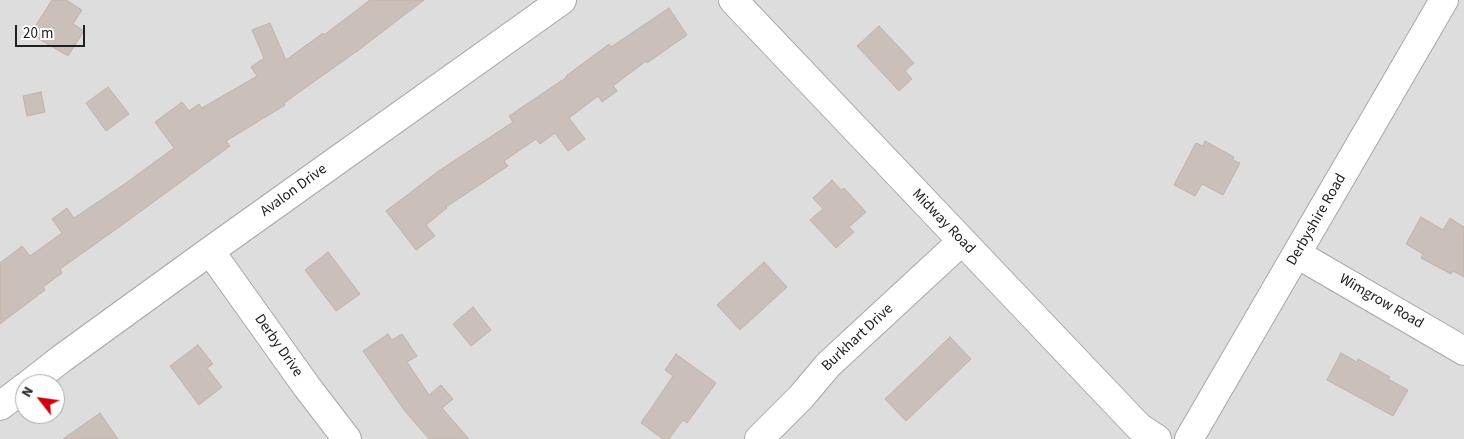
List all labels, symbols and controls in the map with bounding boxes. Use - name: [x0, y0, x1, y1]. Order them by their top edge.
- scale bar: [18, 15, 88, 47]
- text: 20 m: [23, 23, 53, 44]
- street label: Avalon Drive: [257, 161, 331, 221]
- street label: Derbyshire Road: [1283, 171, 1351, 269]
- street label: Midway Road: [908, 186, 978, 258]
- street label: Wimgrow Road: [1336, 271, 1426, 333]
- street label: Burkhart Drive: [819, 300, 897, 376]
- street label: Derby Drive: [250, 311, 306, 381]
- north arrow: [15, 374, 65, 424]
- text: N: [17, 383, 39, 401]

